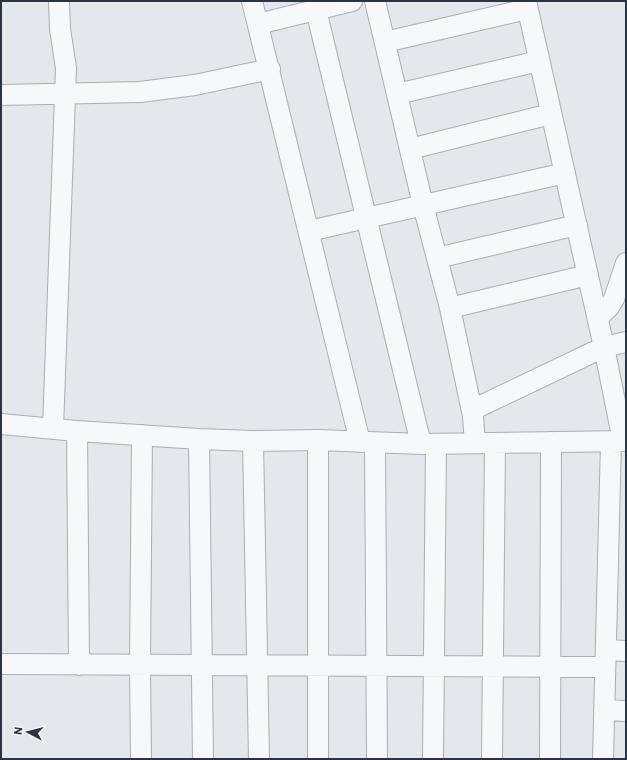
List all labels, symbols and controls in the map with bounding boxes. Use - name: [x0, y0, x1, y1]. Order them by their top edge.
- north arrow: [8, 712, 48, 752]
- text: N: [11, 726, 26, 736]

